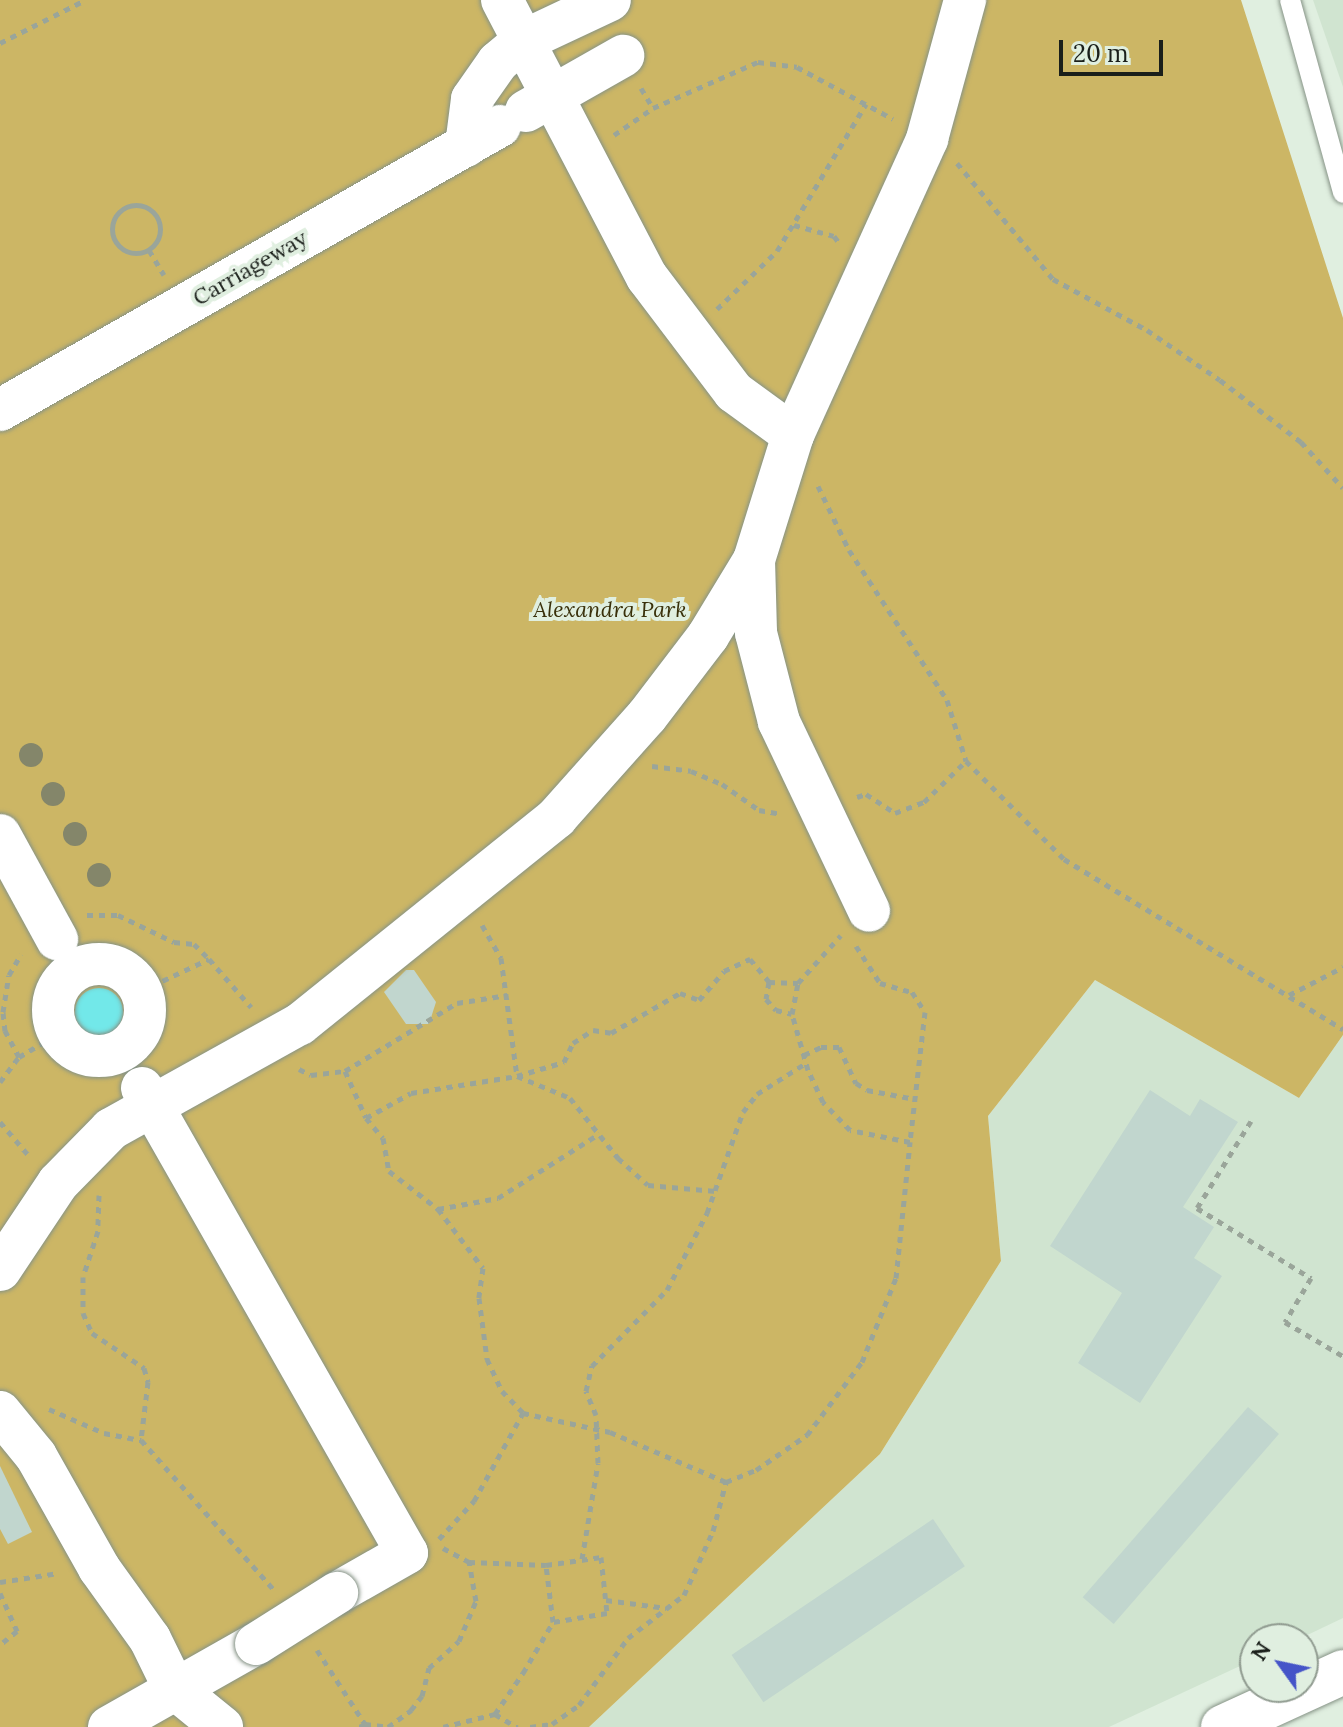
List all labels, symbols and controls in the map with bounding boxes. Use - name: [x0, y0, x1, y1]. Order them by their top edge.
- scale bar: [1063, 24, 1167, 74]
- text: 20 m: [1073, 38, 1129, 69]
- street label: Carriageway: [188, 225, 312, 311]
- park label: Alexandra Park: [533, 597, 687, 623]
- north arrow: [1239, 1623, 1319, 1703]
- text: N: [1244, 1636, 1277, 1666]

